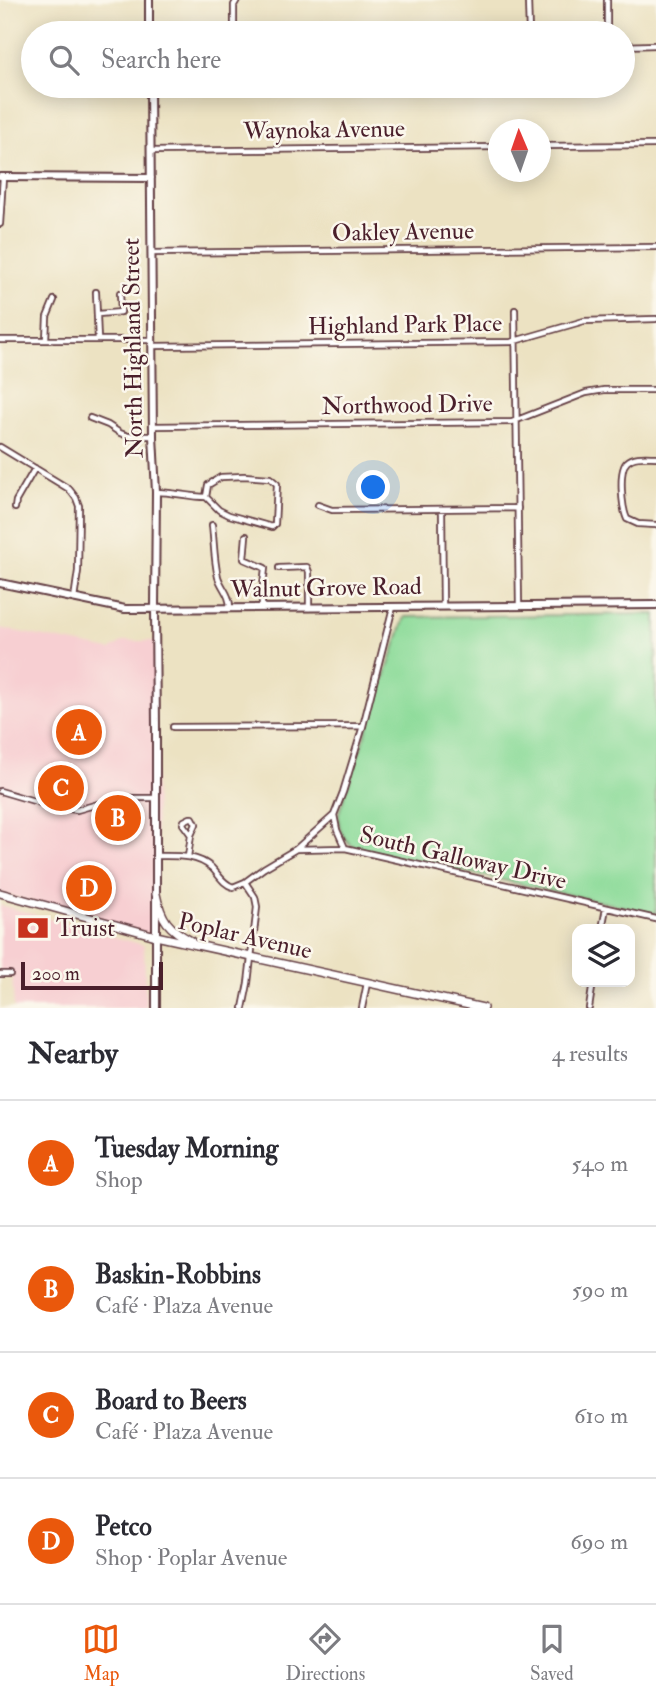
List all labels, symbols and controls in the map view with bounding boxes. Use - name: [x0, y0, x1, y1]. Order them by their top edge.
- search box: [21, 21, 635, 98]
- icon: search: [45, 41, 83, 79]
- text: Search here: [101, 44, 221, 76]
- street label: Waynoka Avenue: [242, 113, 405, 147]
- north arrow: [488, 119, 551, 182]
- street label: Oakley Avenue: [332, 215, 474, 249]
- street label: North Highland Street: [116, 237, 150, 458]
- street label: Highland Park Place: [308, 308, 502, 342]
- street label: Northwood Drive: [321, 388, 493, 422]
- your location: [356, 470, 390, 504]
- street label: Walnut Grove Road: [229, 571, 422, 605]
- pin: A: [56, 706, 102, 758]
- pin: C: [38, 762, 84, 814]
- pin: B: [95, 792, 141, 844]
- street label: South Galloway Drive: [357, 819, 569, 897]
- pin: D: [66, 862, 112, 914]
- street label: Poplar Avenue: [175, 906, 315, 966]
- bank icon: Truist: [16, 911, 50, 945]
- place label: Truist: [56, 913, 115, 944]
- map controls: [572, 924, 635, 987]
- button: layers: [572, 924, 635, 987]
- scale bar: [21, 959, 163, 991]
- text: 200 m: [32, 962, 80, 986]
- text: Nearby: [28, 1035, 118, 1072]
- text: 4 results: [552, 1039, 628, 1068]
- text: Tuesday Morning: [95, 1133, 278, 1165]
- text: A: [44, 1149, 58, 1178]
- text: 540 m: [572, 1149, 628, 1178]
- text: Shop: [95, 1165, 143, 1194]
- text: Baskin-Robbins: [95, 1259, 261, 1291]
- text: B: [43, 1275, 59, 1304]
- text: 590 m: [572, 1275, 628, 1304]
- text: Café · Plaza Avenue: [95, 1291, 273, 1320]
- text: Board to Beers: [95, 1385, 247, 1417]
- text: C: [43, 1401, 59, 1430]
- text: 610 m: [574, 1401, 628, 1430]
- text: Café · Plaza Avenue: [95, 1417, 273, 1446]
- text: Petco: [95, 1511, 152, 1543]
- text: D: [42, 1527, 60, 1556]
- text: 690 m: [570, 1527, 628, 1556]
- text: Shop · Poplar Avenue: [95, 1543, 287, 1572]
- tab: Map: [82, 1620, 120, 1686]
- tab: Directions: [285, 1620, 365, 1686]
- tab: Saved: [530, 1620, 574, 1686]

